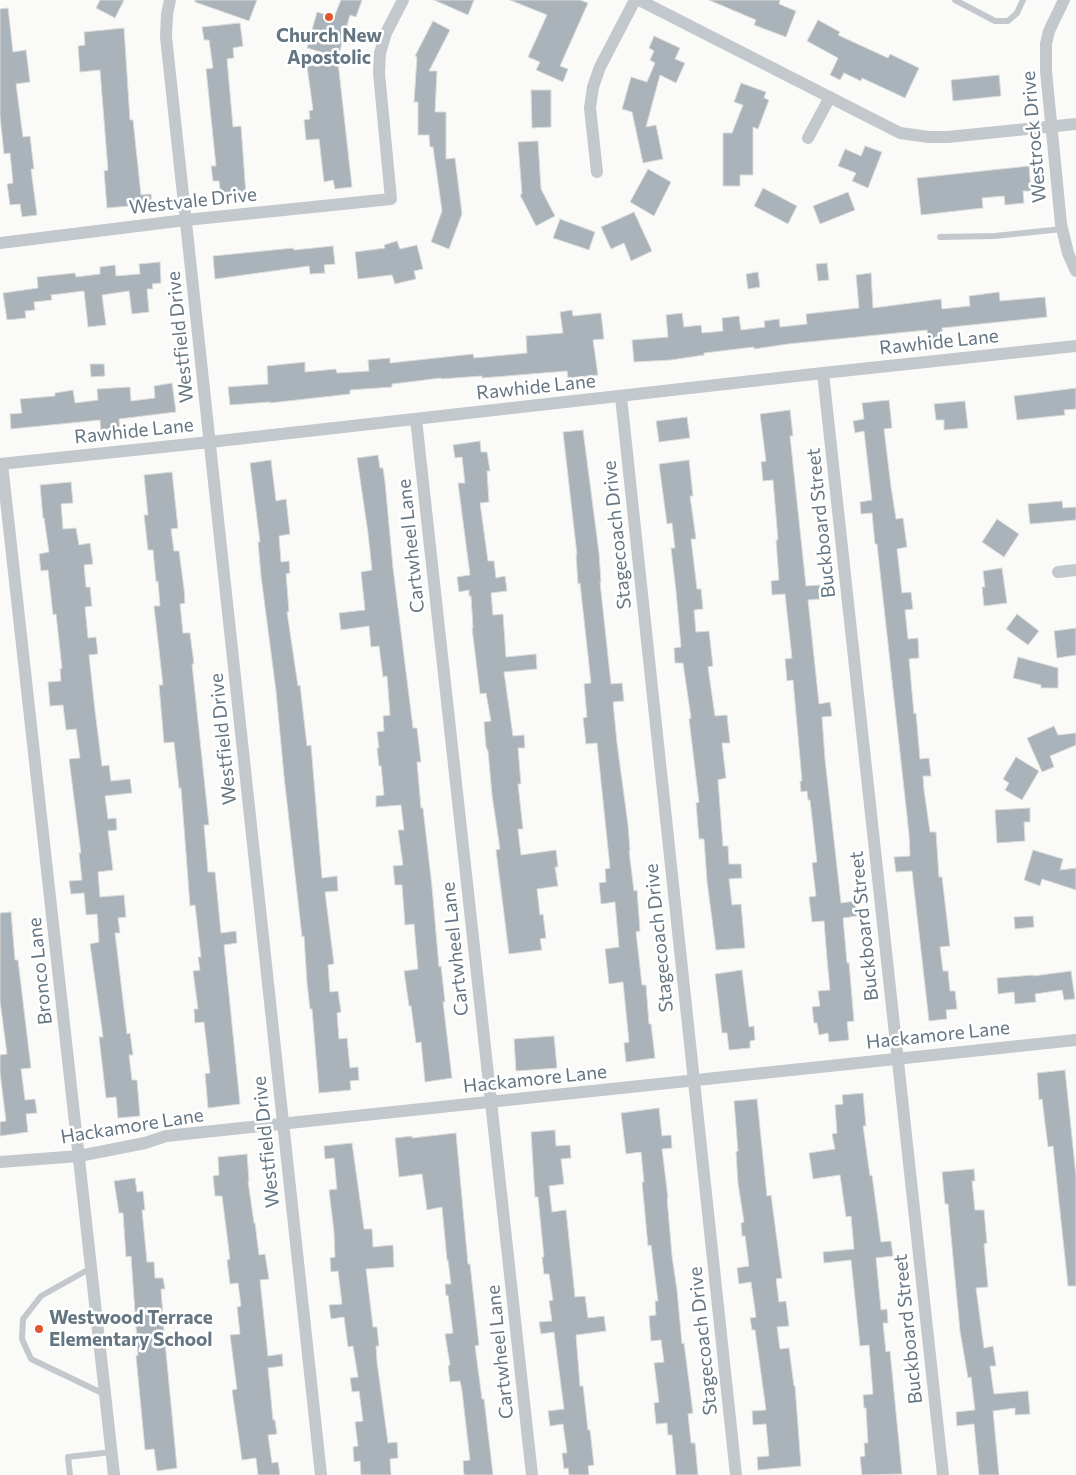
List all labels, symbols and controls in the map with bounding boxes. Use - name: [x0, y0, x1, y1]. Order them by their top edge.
- marker: Church New Apostolic: [323, 11, 335, 23]
- place label: Church New Apostolic: [276, 25, 382, 69]
- street label: Westrock Drive: [1017, 70, 1051, 204]
- street label: Westvale Drive: [128, 183, 258, 219]
- street label: Westfield Drive: [162, 270, 198, 404]
- street label: Rawhide Lane: [878, 324, 1000, 360]
- street label: Rawhide Lane: [475, 369, 597, 405]
- street label: Rawhide Lane: [73, 413, 195, 449]
- street label: Buckboard Street: [802, 447, 840, 599]
- street label: Stagecoach Drive: [598, 460, 636, 610]
- street label: Cartwheel Lane: [393, 478, 429, 614]
- street label: Westfield Drive: [205, 672, 241, 806]
- street label: Buckboard Street: [845, 850, 883, 1002]
- street label: Stagecoach Drive: [640, 863, 678, 1013]
- street label: Cartwheel Lane: [437, 881, 473, 1017]
- street label: Bronco Lane: [23, 916, 57, 1026]
- street label: Hackamore Lane: [865, 1016, 1011, 1054]
- street label: Hackamore Lane: [462, 1060, 608, 1098]
- street label: Westfield Drive: [248, 1075, 284, 1209]
- street label: Hackamore Lane: [59, 1103, 205, 1149]
- street label: Buckboard Street: [889, 1253, 927, 1405]
- street label: Stagecoach Drive: [684, 1266, 722, 1416]
- street label: Cartwheel Lane: [482, 1284, 518, 1420]
- place label: Westwood Terrace Elementary School: [49, 1307, 213, 1351]
- marker: Westwood Terrace Elementary School: [33, 1323, 45, 1335]

